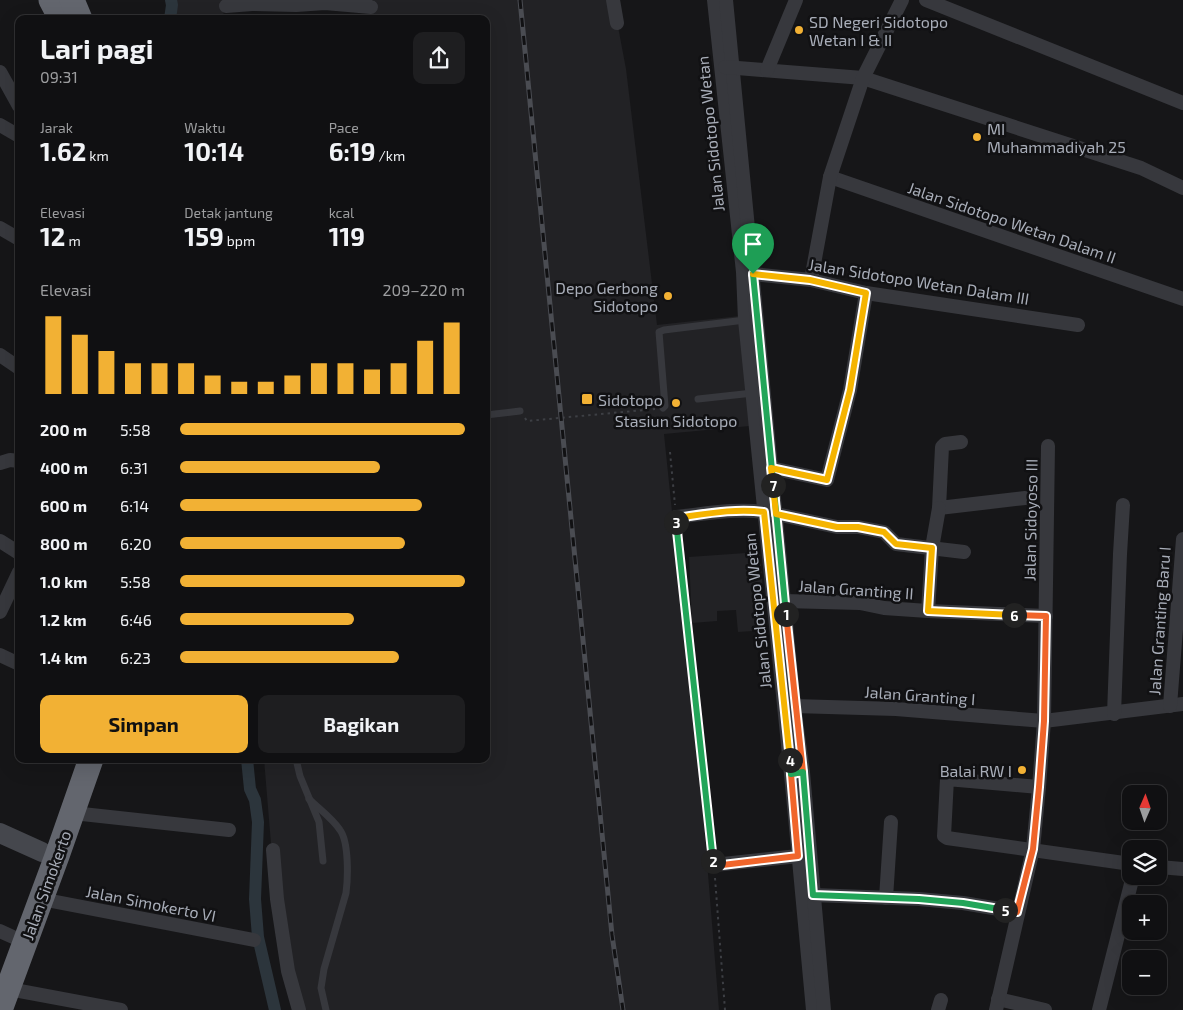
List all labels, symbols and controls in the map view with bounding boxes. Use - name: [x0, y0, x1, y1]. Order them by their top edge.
- place label: SD Negeri Sidotopo Wetan I & II: [809, 12, 948, 49]
- marker: SD Negeri Sidotopo Wetan I & II: [793, 24, 805, 36]
- text: Lari pagi: [40, 31, 153, 65]
- button: share: [413, 32, 465, 84]
- street label: Jalan Sidotopo Wetan: [692, 55, 728, 213]
- text: 09:31: [40, 67, 78, 86]
- text: Jarak: [40, 119, 73, 136]
- text: Waktu: [184, 119, 226, 136]
- text: Pace: [329, 119, 359, 136]
- place label: MI Muhammadiyah 25: [987, 119, 1126, 156]
- marker: MI Muhammadiyah 25: [971, 131, 983, 143]
- text: 1.62: [40, 136, 86, 166]
- text: 10:14: [184, 136, 244, 166]
- text: 6:19: [329, 136, 375, 166]
- text: km: [86, 147, 109, 164]
- text: /km: [375, 147, 405, 164]
- street label: Jalan Sidotopo Wetan Dalam II: [905, 177, 1119, 267]
- text: Elevasi: [40, 204, 85, 221]
- text: Detak jantung: [184, 204, 273, 221]
- text: kcal: [329, 204, 354, 221]
- text: 12: [40, 221, 65, 251]
- text: 159: [184, 221, 224, 251]
- text: 119: [329, 221, 365, 251]
- pin: [732, 223, 774, 274]
- icon: arrive: [739, 230, 767, 258]
- text: m: [65, 232, 81, 249]
- text: bpm: [224, 232, 255, 249]
- street label: Jalan Sidotopo Wetan Dalam III: [807, 254, 1031, 308]
- place label: Depo Gerbong Sidotopo: [555, 278, 658, 315]
- text: Elevasi: [40, 280, 92, 299]
- text: 209–220 m: [383, 280, 465, 299]
- marker: Depo Gerbong Sidotopo: [662, 290, 674, 302]
- place label: Sidotopo: [598, 390, 663, 409]
- marker: Sidotopo: [580, 392, 594, 406]
- marker: Stasiun Sidotopo: [670, 397, 682, 409]
- place label: Stasiun Sidotopo: [615, 411, 737, 430]
- text: 200 m: [40, 420, 87, 439]
- text: 5:58: [120, 420, 151, 439]
- text: 400 m: [40, 458, 88, 477]
- text: 6:31: [120, 458, 148, 477]
- street label: Jalan Sidoyoso III: [1019, 459, 1041, 581]
- pin: 7: [760, 472, 786, 498]
- text: 7: [770, 477, 777, 494]
- text: 600 m: [40, 496, 87, 515]
- text: 6:14: [120, 496, 149, 515]
- pin: 3: [664, 510, 688, 534]
- text: 3: [673, 514, 680, 531]
- street label: Jalan Sidotopo Wetan: [739, 532, 775, 690]
- text: 800 m: [40, 534, 88, 553]
- text: 6:20: [120, 534, 152, 553]
- street label: Jalan Granting Baru I: [1144, 546, 1174, 696]
- text: 1.0 km: [40, 572, 87, 591]
- text: 5:58: [120, 572, 151, 591]
- street label: Jalan Granting II: [798, 575, 914, 603]
- pin: 1: [774, 602, 798, 626]
- pin: 6: [1002, 602, 1026, 628]
- text: 1: [783, 606, 790, 623]
- text: 6: [1010, 607, 1019, 624]
- text: 1.2 km: [40, 610, 87, 629]
- text: 6:46: [120, 610, 152, 629]
- text: 1.4 km: [40, 648, 87, 667]
- text: 6:23: [120, 648, 151, 667]
- street label: Jalan Granting I: [864, 682, 976, 708]
- button: Simpan: [40, 695, 248, 753]
- button: Bagikan: [258, 695, 465, 753]
- pin: 4: [778, 748, 802, 772]
- text: 4: [786, 752, 795, 769]
- place label: Balai RW I: [940, 761, 1012, 780]
- marker: Balai RW I: [1016, 764, 1028, 776]
- north arrow: [1122, 785, 1168, 830]
- map controls: [1122, 785, 1167, 995]
- street label: Jalan Simokerto: [17, 828, 75, 942]
- button: layers: [1122, 840, 1167, 885]
- pin: 2: [700, 848, 726, 874]
- text: 2: [709, 853, 718, 870]
- street label: Jalan Simokerto VI: [84, 881, 218, 925]
- button: +: [1122, 895, 1167, 940]
- pin: 5: [992, 898, 1018, 922]
- text: 5: [1002, 902, 1009, 919]
- button: −: [1122, 950, 1167, 995]

